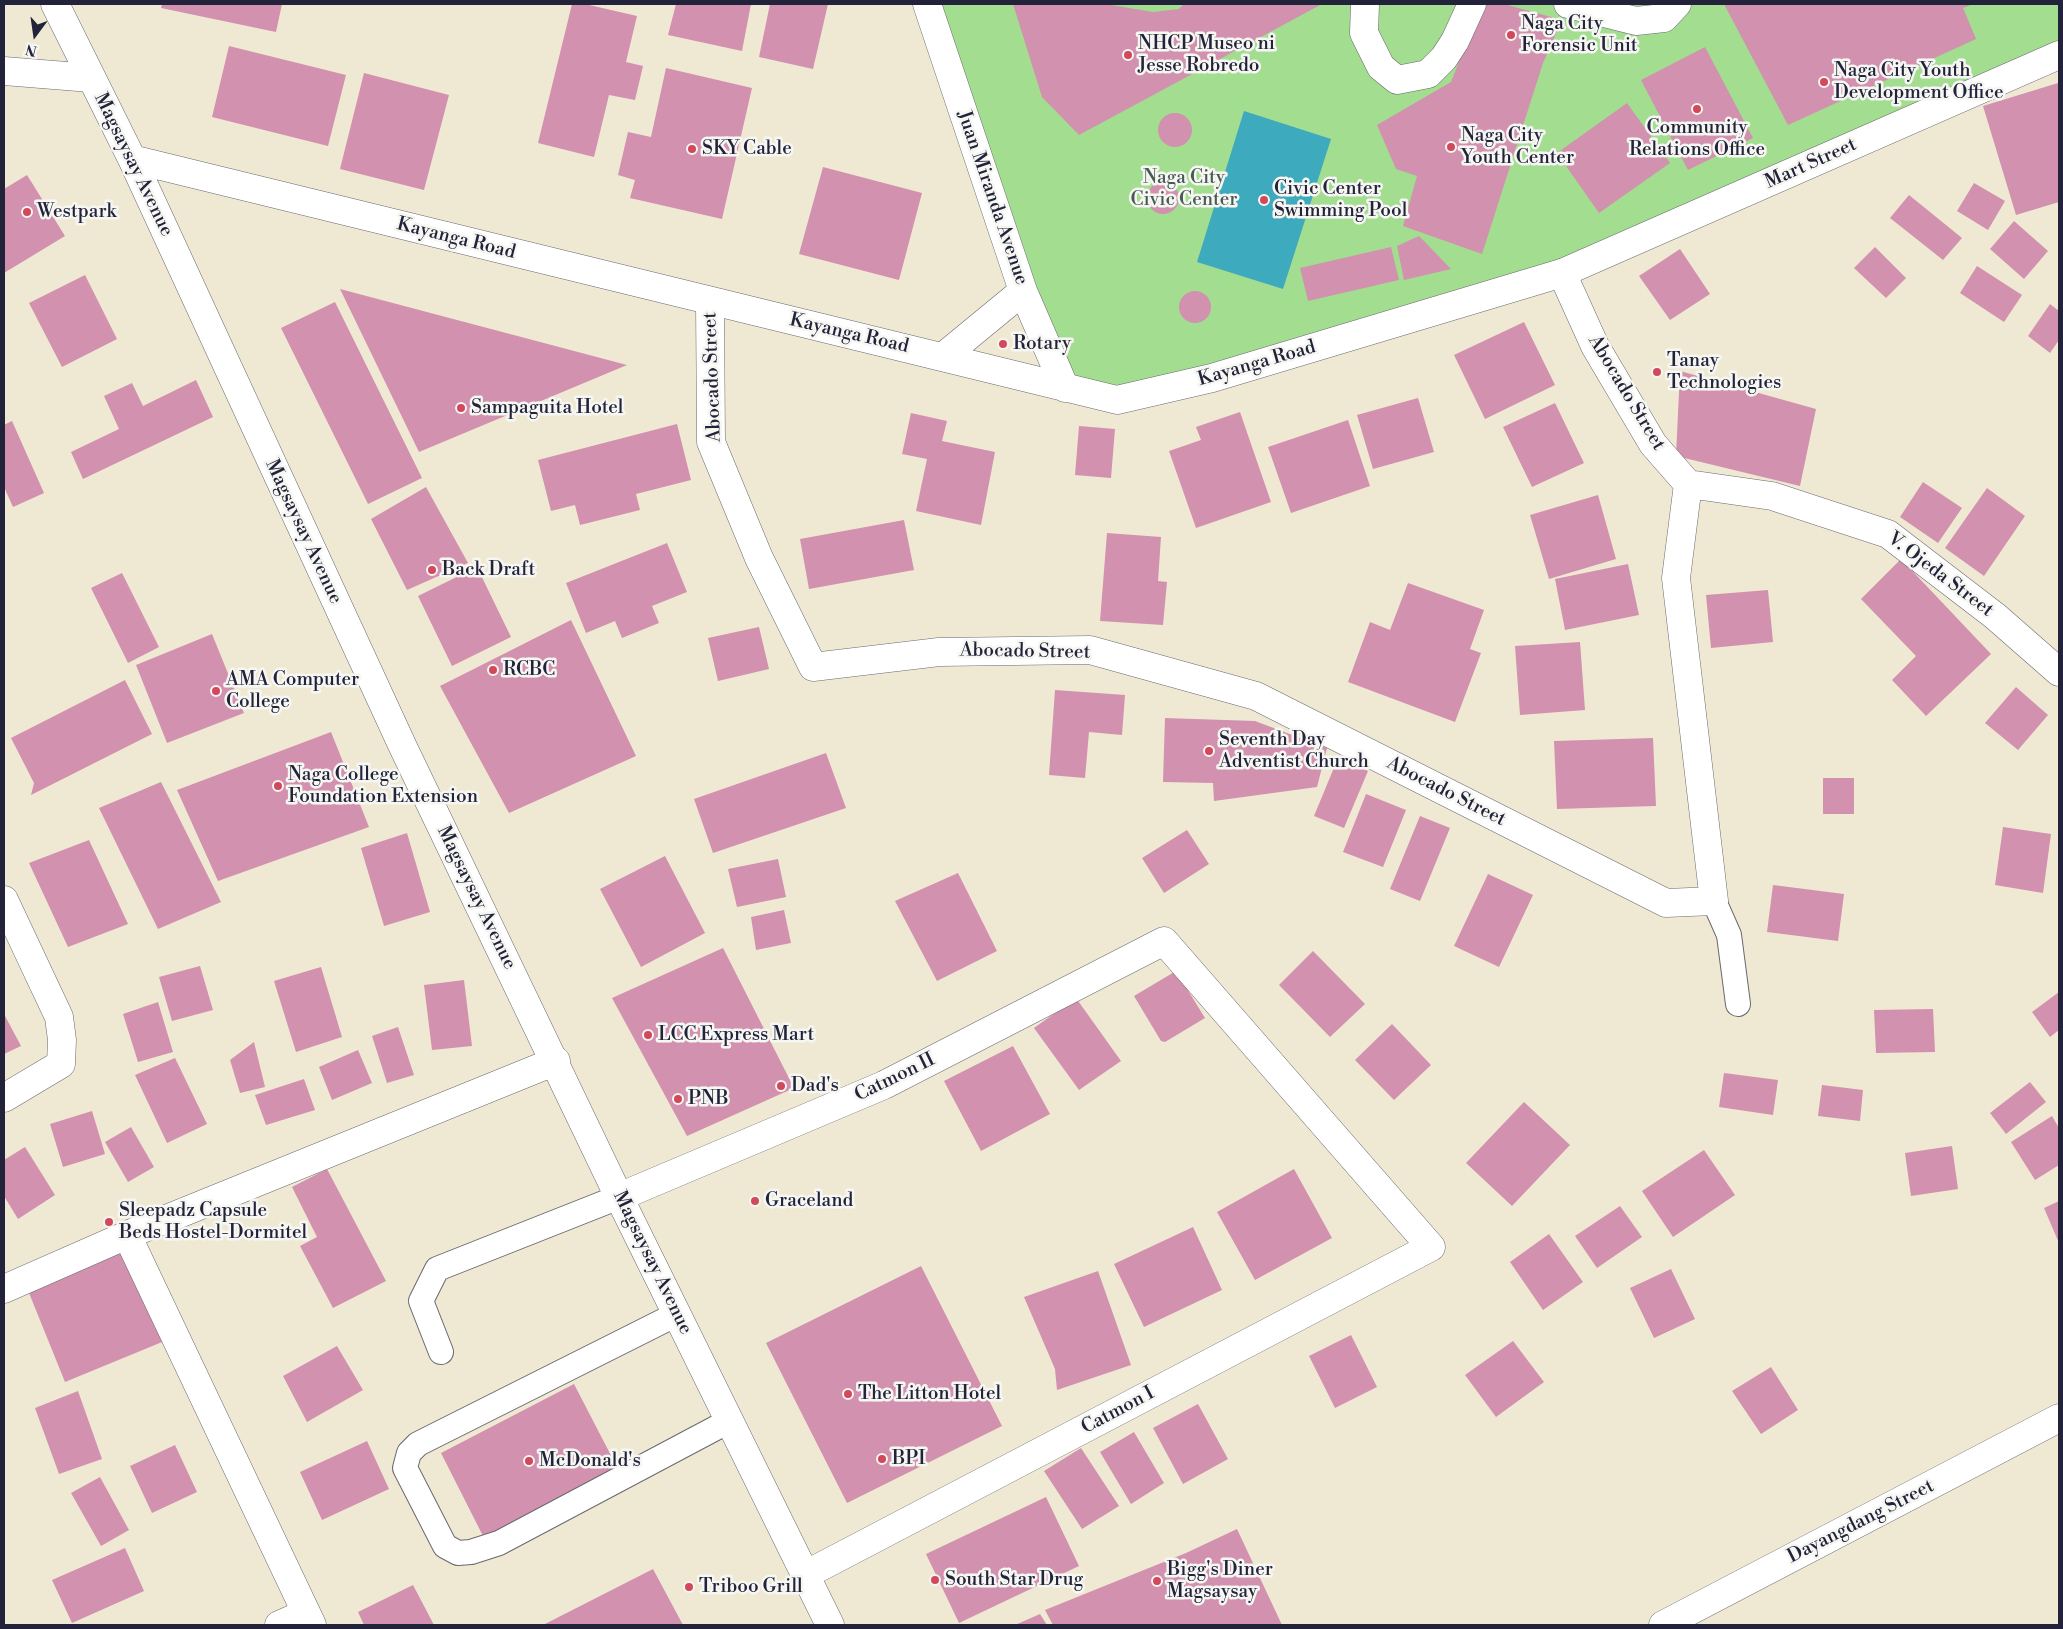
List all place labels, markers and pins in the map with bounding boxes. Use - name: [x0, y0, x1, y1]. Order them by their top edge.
- place label: Naga City Forensic Unit: [1521, 13, 1638, 57]
- marker: Naga City Forensic Unit: [1505, 29, 1517, 41]
- place label: NHCP Museo ni Jesse Robredo: [1138, 33, 1275, 77]
- marker: NHCP Museo ni Jesse Robredo: [1122, 49, 1134, 61]
- place label: Naga City Youth Development Office: [1834, 60, 2004, 104]
- marker: Naga City Youth Development Office: [1818, 76, 1830, 88]
- marker: Community Relations Office: [1691, 103, 1703, 115]
- place label: Community Relations Office: [1629, 117, 1765, 161]
- place label: Naga City Youth Center: [1461, 125, 1574, 169]
- place label: SKY Cable: [702, 138, 792, 160]
- marker: Naga City Youth Center: [1445, 141, 1457, 153]
- marker: SKY Cable: [686, 143, 698, 155]
- place label: Civic Center Swimming Pool: [1274, 178, 1407, 222]
- marker: Civic Center Swimming Pool: [1258, 194, 1270, 206]
- place label: Westpark: [37, 201, 116, 223]
- marker: Westpark: [21, 206, 33, 218]
- place label: Rotary: [1013, 333, 1071, 355]
- marker: Rotary: [997, 338, 1009, 350]
- place label: Tanay Technologies: [1667, 350, 1781, 394]
- marker: Tanay Technologies: [1651, 366, 1663, 378]
- place label: Sampaguita Hotel: [471, 397, 623, 419]
- marker: Sampaguita Hotel: [455, 402, 467, 414]
- place label: Back Draft: [442, 559, 535, 581]
- marker: Back Draft: [426, 564, 438, 576]
- place label: RCBC: [503, 659, 555, 681]
- marker: RCBC: [487, 664, 499, 676]
- place label: AMA Computer College: [226, 669, 359, 713]
- marker: AMA Computer College: [210, 685, 222, 697]
- place label: Seventh Day Adventist Church: [1219, 729, 1369, 773]
- marker: Seventh Day Adventist Church: [1203, 745, 1215, 757]
- place label: Naga College Foundation Extension: [288, 764, 478, 808]
- marker: Naga College Foundation Extension: [272, 780, 284, 792]
- place label: LCC Express Mart: [658, 1024, 814, 1046]
- marker: LCC Express Mart: [642, 1029, 654, 1041]
- place label: Dad's: [791, 1075, 839, 1097]
- marker: Dad's: [775, 1080, 787, 1092]
- place label: PNB: [688, 1088, 728, 1110]
- marker: PNB: [672, 1093, 684, 1105]
- place label: Graceland: [765, 1190, 853, 1212]
- marker: Graceland: [749, 1195, 761, 1207]
- place label: Sleepadz Capsule Beds Hostel-Dormitel: [119, 1200, 307, 1244]
- marker: Sleepadz Capsule Beds Hostel-Dormitel: [103, 1216, 115, 1228]
- place label: The Litton Hotel: [858, 1383, 1001, 1405]
- marker: The Litton Hotel: [842, 1388, 854, 1400]
- place label: BPI: [892, 1448, 926, 1470]
- place label: McDonald's: [539, 1450, 641, 1472]
- marker: BPI: [876, 1453, 888, 1465]
- marker: McDonald's: [523, 1455, 535, 1467]
- place label: Bigg's Diner Magsaysay: [1167, 1559, 1273, 1603]
- place label: South Star Drug: [945, 1569, 1083, 1591]
- marker: South Star Drug: [929, 1574, 941, 1586]
- marker: Bigg's Diner Magsaysay: [1151, 1575, 1163, 1587]
- place label: Triboo Grill: [699, 1576, 803, 1598]
- marker: Triboo Grill: [683, 1581, 695, 1593]

